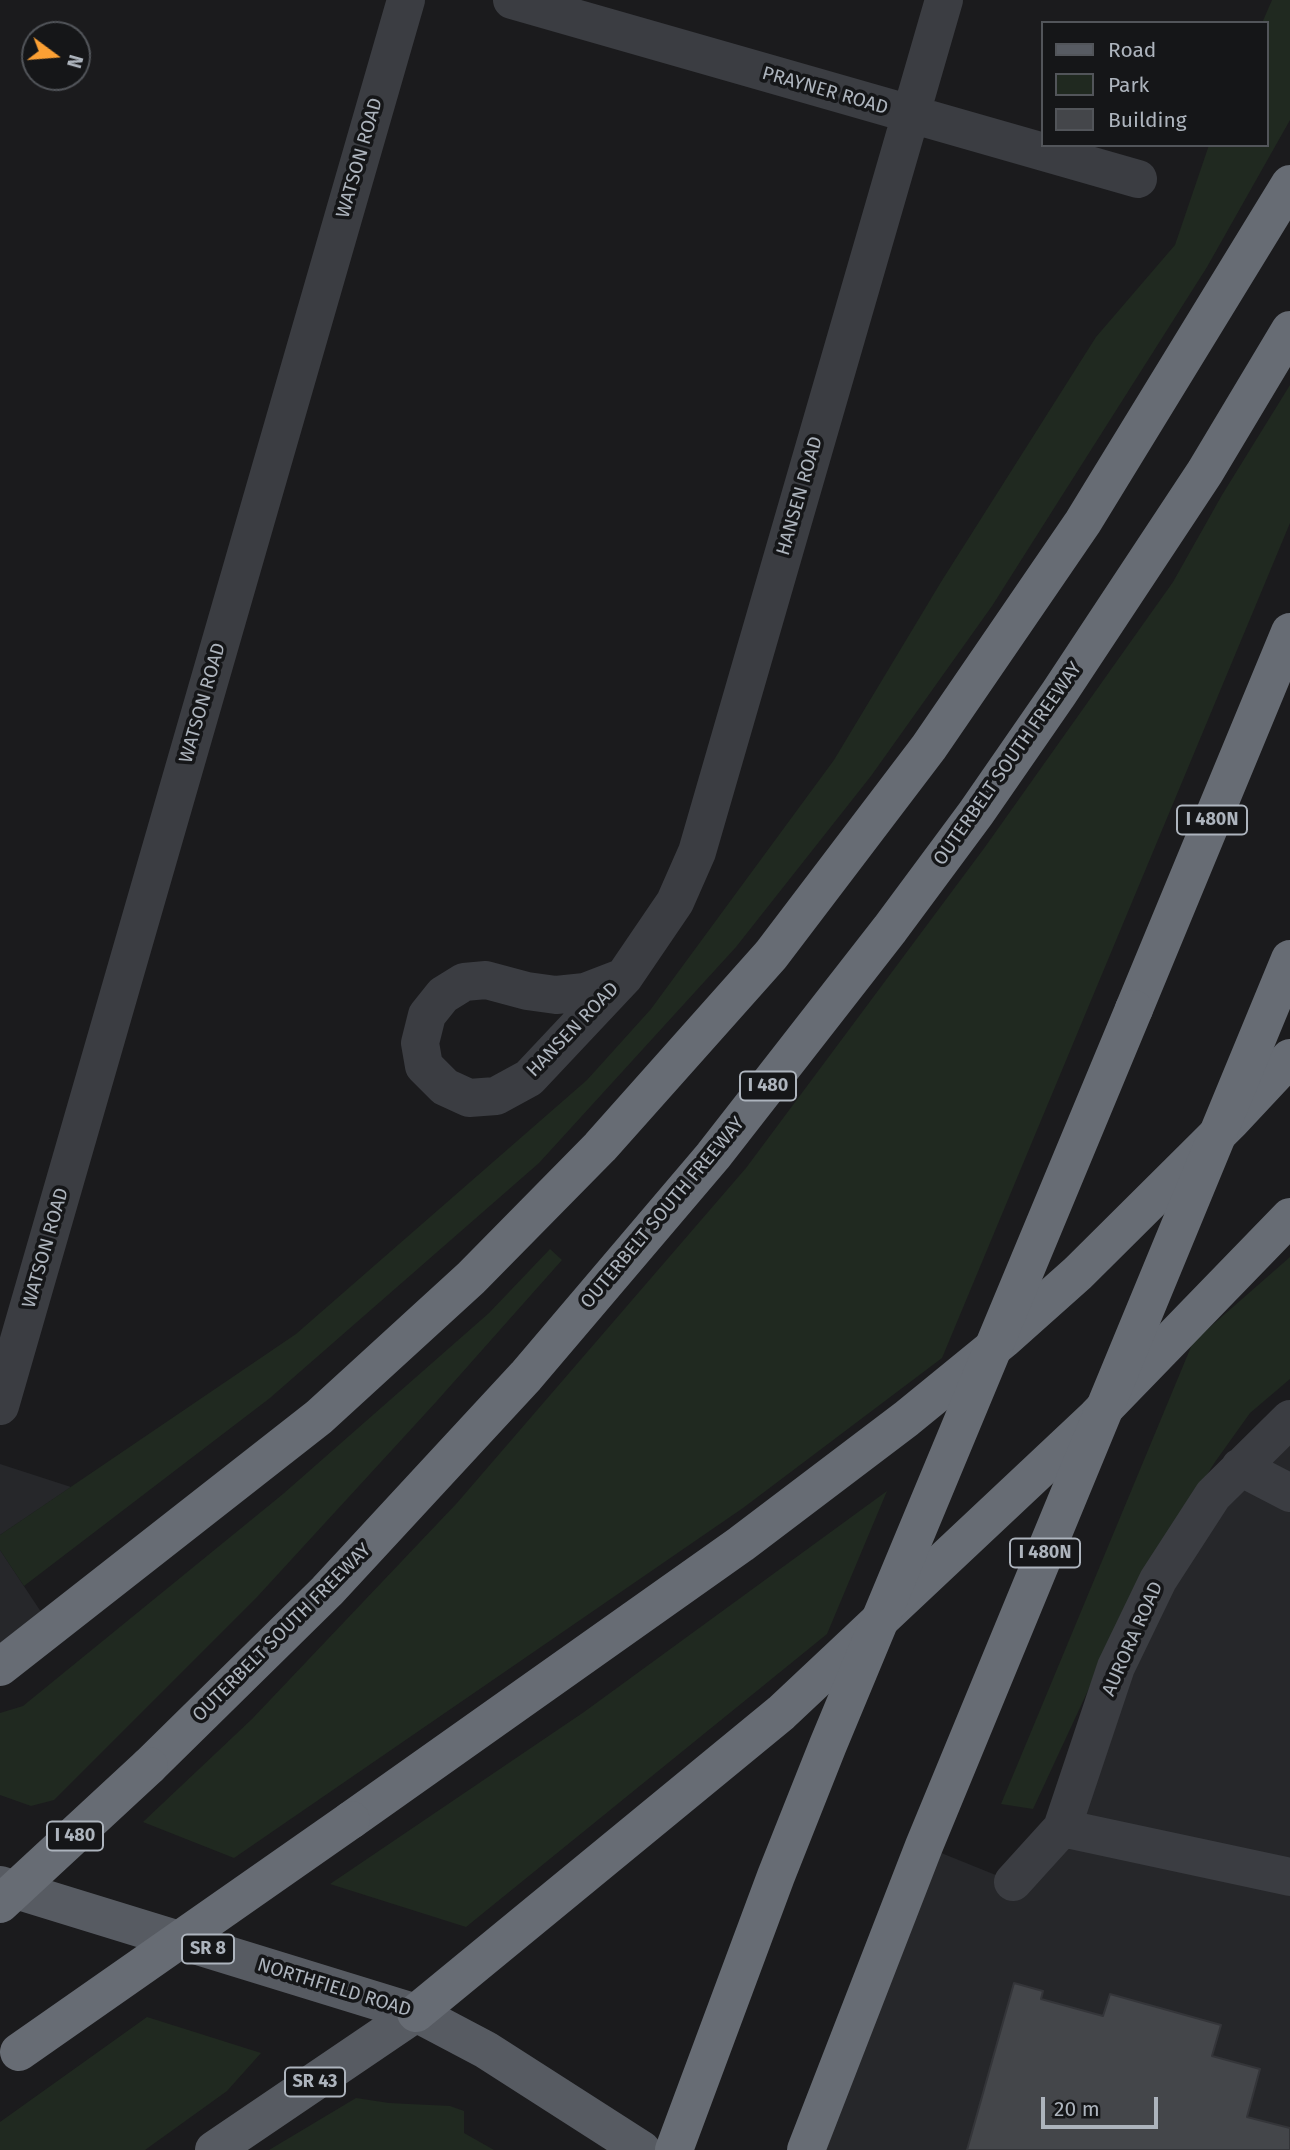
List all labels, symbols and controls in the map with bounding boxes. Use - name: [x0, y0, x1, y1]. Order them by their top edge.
- north arrow: [21, 21, 91, 91]
- legend: [1042, 21, 1269, 147]
- text: Road: [1108, 37, 1156, 63]
- text: N: [62, 52, 88, 71]
- street label: PRAYNER ROAD: [759, 62, 891, 120]
- text: Park: [1108, 72, 1149, 98]
- street label: WATSON ROAD: [332, 95, 388, 221]
- text: Building: [1108, 107, 1187, 133]
- street label: HANSEN ROAD: [772, 434, 828, 558]
- street label: WATSON ROAD: [175, 640, 231, 766]
- street label: OUTERBELT SOUTH FREEWAY: [929, 658, 1087, 870]
- road number: I 480N: [1177, 806, 1247, 834]
- street label: HANSEN ROAD: [522, 978, 624, 1082]
- road number: I 480: [740, 1072, 796, 1100]
- street label: OUTERBELT SOUTH FREEWAY: [576, 1113, 750, 1313]
- street label: WATSON ROAD: [18, 1185, 74, 1311]
- road number: I 480N: [1010, 1538, 1080, 1568]
- street label: OUTERBELT SOUTH FREEWAY: [188, 1539, 376, 1727]
- street label: AURORA ROAD: [1098, 1578, 1168, 1700]
- road number: I 480: [47, 1822, 103, 1850]
- road number: SR 8: [182, 1935, 234, 1964]
- street label: NORTHFIELD ROAD: [255, 1954, 413, 2022]
- road number: SR 43: [285, 2068, 345, 2096]
- scale bar: [1045, 2084, 1162, 2128]
- text: 20 m: [1054, 2096, 1100, 2122]

